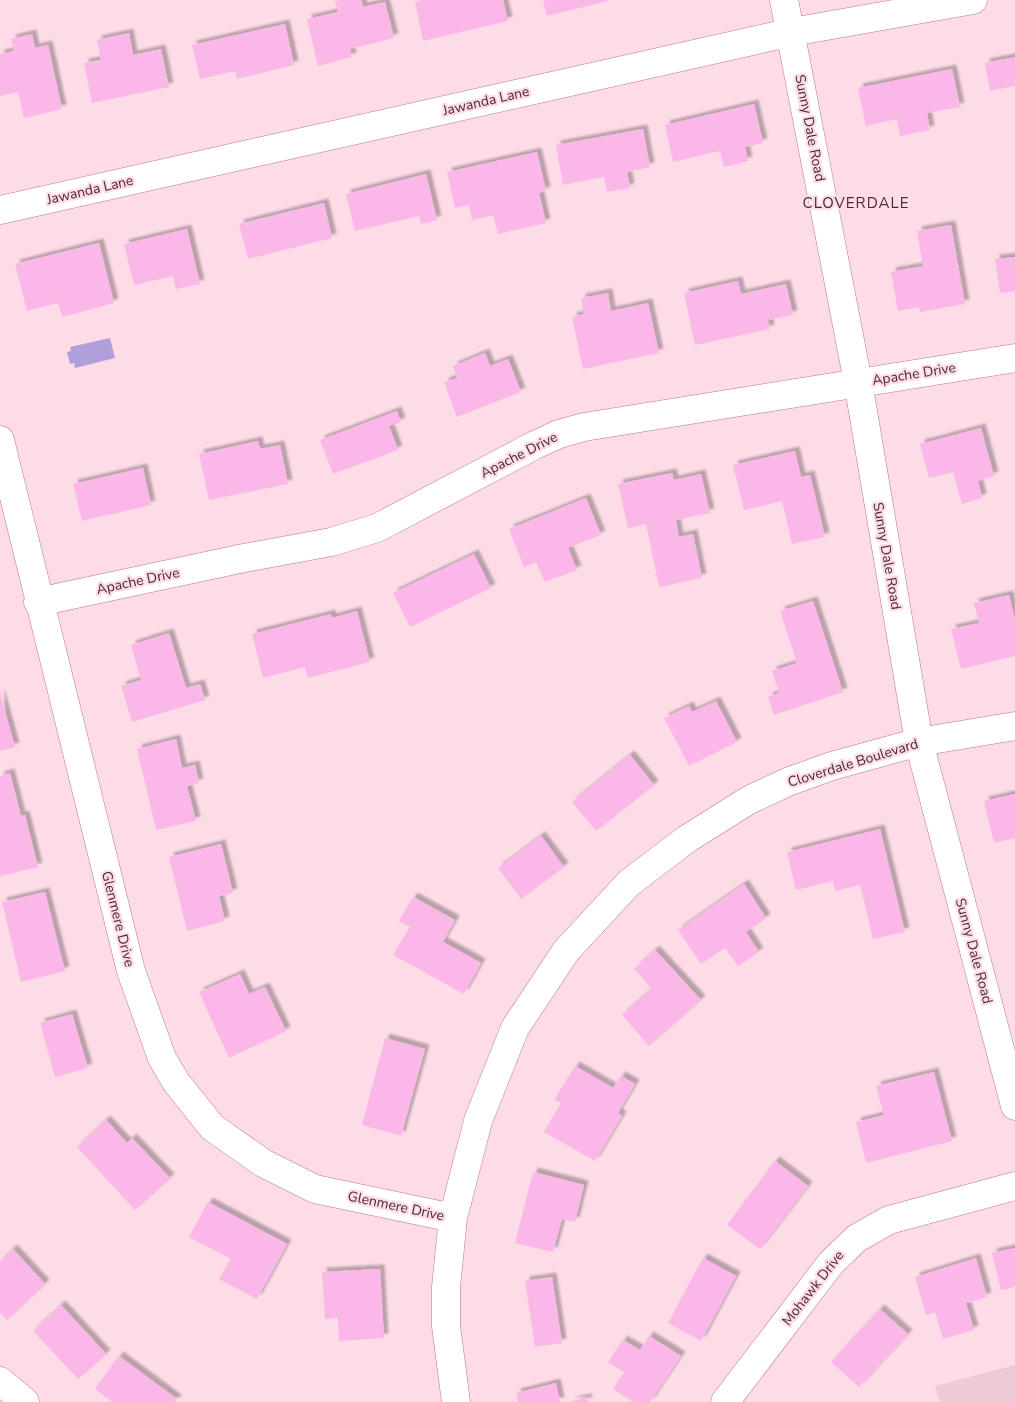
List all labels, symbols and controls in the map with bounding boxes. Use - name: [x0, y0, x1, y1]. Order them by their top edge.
- street label: Sunny Dale Road: [790, 73, 830, 183]
- street label: Jawanda Lane: [440, 82, 531, 120]
- street label: Jawanda Lane: [44, 171, 135, 209]
- district label: CLOVERDALE: [803, 193, 909, 213]
- street label: Apache Drive: [871, 358, 957, 390]
- street label: Apache Drive: [477, 427, 561, 483]
- street label: Sunny Dale Road: [868, 501, 906, 611]
- street label: Apache Drive: [95, 563, 181, 599]
- street label: Cloverdale Boulevard: [785, 734, 921, 792]
- street label: Glenmere Drive: [97, 869, 139, 969]
- street label: Sunny Dale Road: [951, 896, 997, 1006]
- street label: Glenmere Drive: [346, 1186, 446, 1226]
- street label: Mohawk Drive: [778, 1246, 848, 1330]

